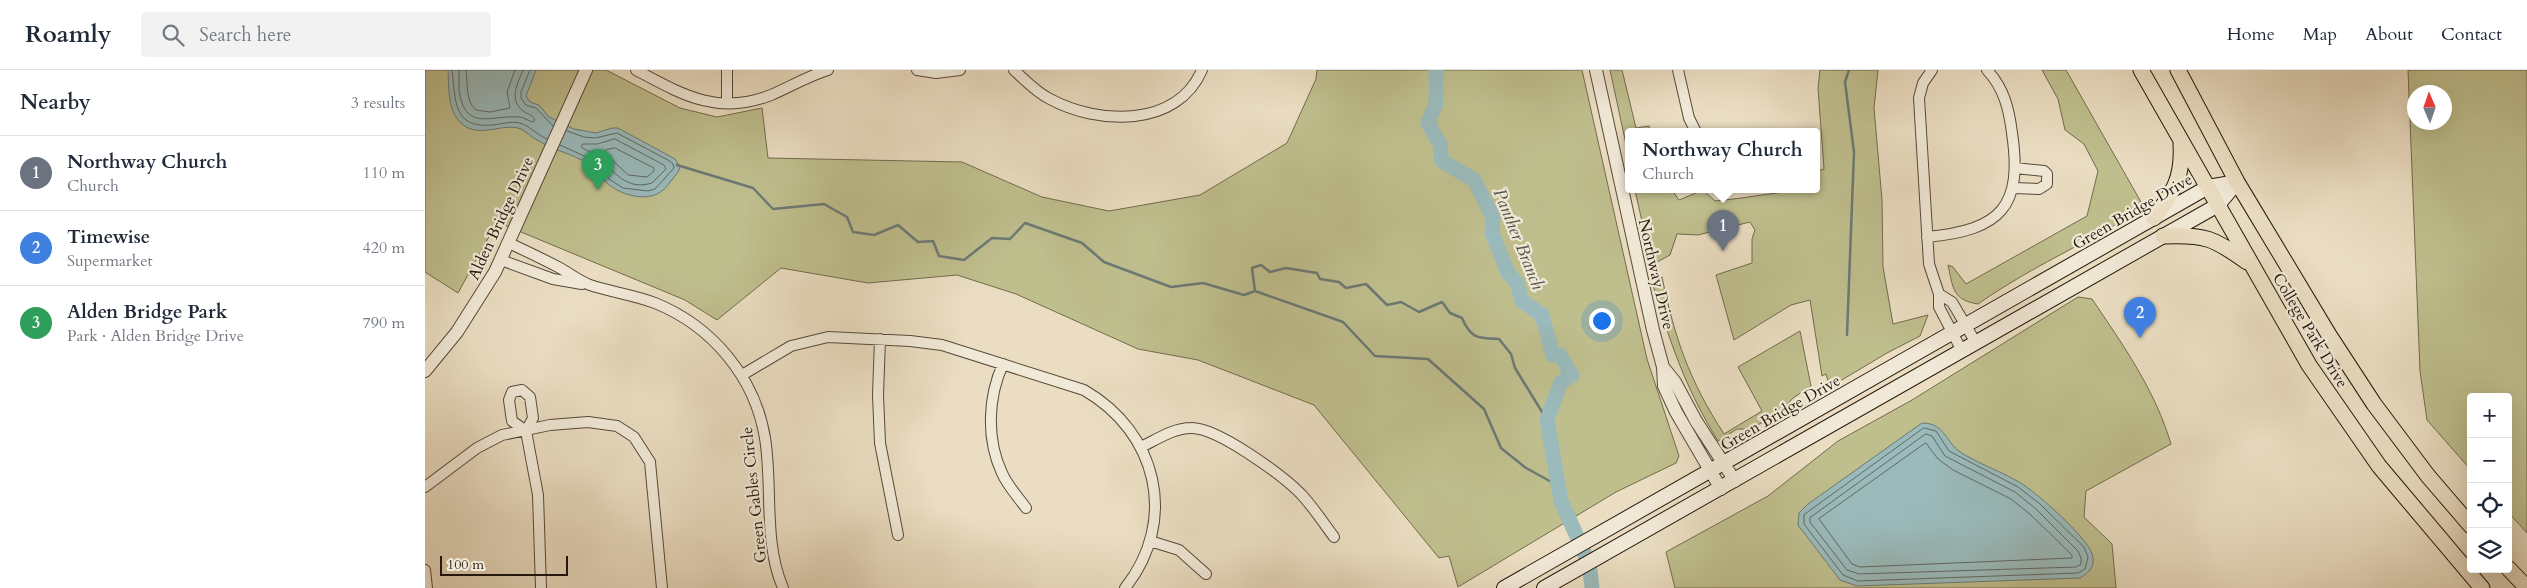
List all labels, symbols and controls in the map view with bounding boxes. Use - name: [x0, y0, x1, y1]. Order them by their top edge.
- search box: [141, 12, 491, 57]
- text: Roamly: [25, 18, 111, 51]
- icon: search: [159, 21, 187, 49]
- text: Search here: [199, 22, 291, 48]
- text: Home: [2227, 22, 2275, 47]
- text: Map: [2303, 22, 2337, 47]
- text: About: [2365, 22, 2413, 47]
- text: Contact: [2441, 22, 2502, 47]
- north arrow: [2407, 85, 2452, 130]
- text: Nearby: [20, 88, 91, 117]
- text: 3 results: [351, 92, 405, 114]
- popup: [1625, 128, 1820, 193]
- text: Northway Church: [1642, 137, 1803, 163]
- text: Northway Church: [67, 149, 227, 175]
- pin: 3: [582, 149, 614, 190]
- street label: Alden Bridge Drive: [463, 153, 539, 284]
- text: 1: [32, 162, 40, 184]
- text: 110 m: [363, 162, 405, 184]
- text: Church: [1642, 163, 1694, 185]
- street label: Green Bridge Drive: [2068, 168, 2197, 255]
- text: Church: [67, 175, 119, 197]
- water label: Panther Branch: [1487, 185, 1550, 294]
- pin: 1: [1707, 210, 1739, 251]
- street label: Northway Drive: [1633, 217, 1679, 332]
- text: Timewise: [67, 224, 150, 250]
- text: 2: [32, 237, 40, 259]
- text: 420 m: [363, 237, 405, 259]
- text: Supermarket: [67, 250, 153, 272]
- street label: College Park Drive: [2267, 269, 2353, 392]
- pin: 2: [2124, 297, 2156, 338]
- text: Alden Bridge Park: [67, 299, 228, 325]
- your location: [1589, 308, 1615, 334]
- text: 3: [32, 312, 40, 334]
- text: 790 m: [363, 312, 405, 334]
- text: Park · Alden Bridge Drive: [67, 325, 244, 347]
- street label: Green Bridge Drive: [1716, 369, 1845, 456]
- map controls: [2467, 393, 2512, 573]
- button: +: [2467, 393, 2512, 438]
- street label: Green Gables Circle: [736, 426, 772, 564]
- button: −: [2467, 438, 2512, 483]
- button: locate: [2467, 483, 2512, 528]
- button: layers: [2467, 528, 2512, 573]
- scale bar: [440, 553, 567, 576]
- text: 100 m: [447, 555, 484, 574]

